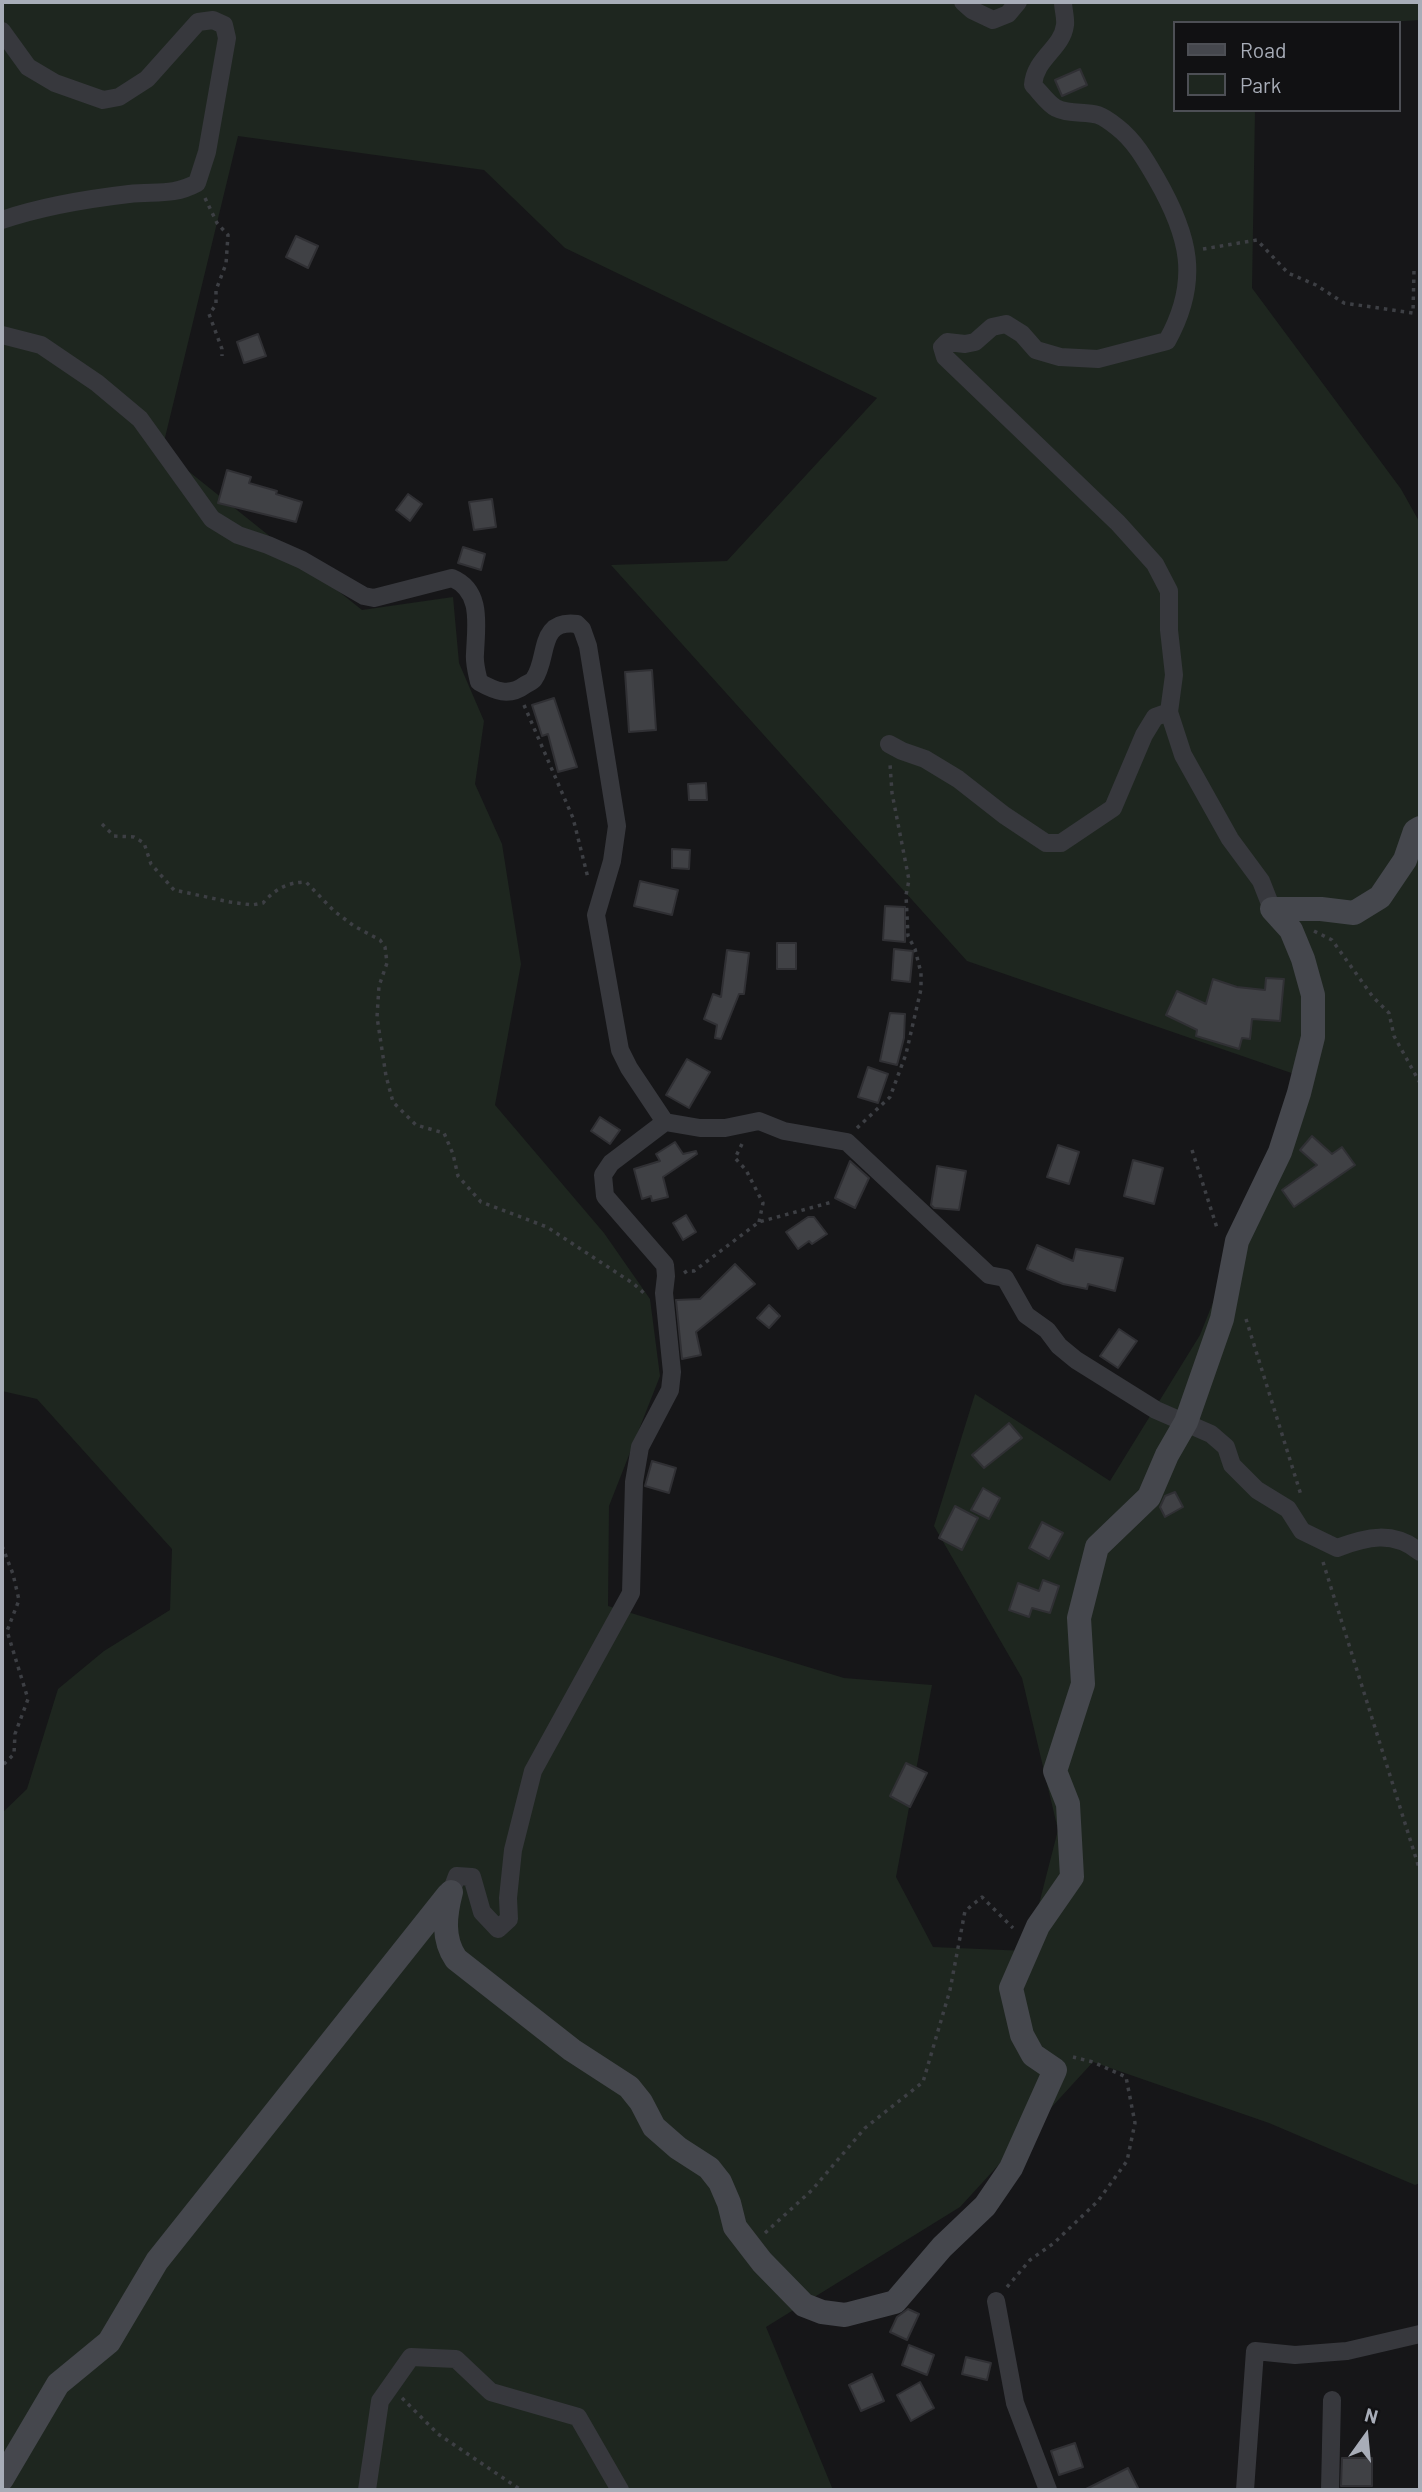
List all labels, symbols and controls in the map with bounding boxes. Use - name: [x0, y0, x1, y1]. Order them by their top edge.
- legend: [1174, 21, 1401, 112]
- text: Road: [1240, 37, 1286, 62]
- text: Park: [1240, 72, 1281, 97]
- north arrow: [1331, 2401, 1401, 2471]
- text: N: [1362, 2402, 1381, 2428]

